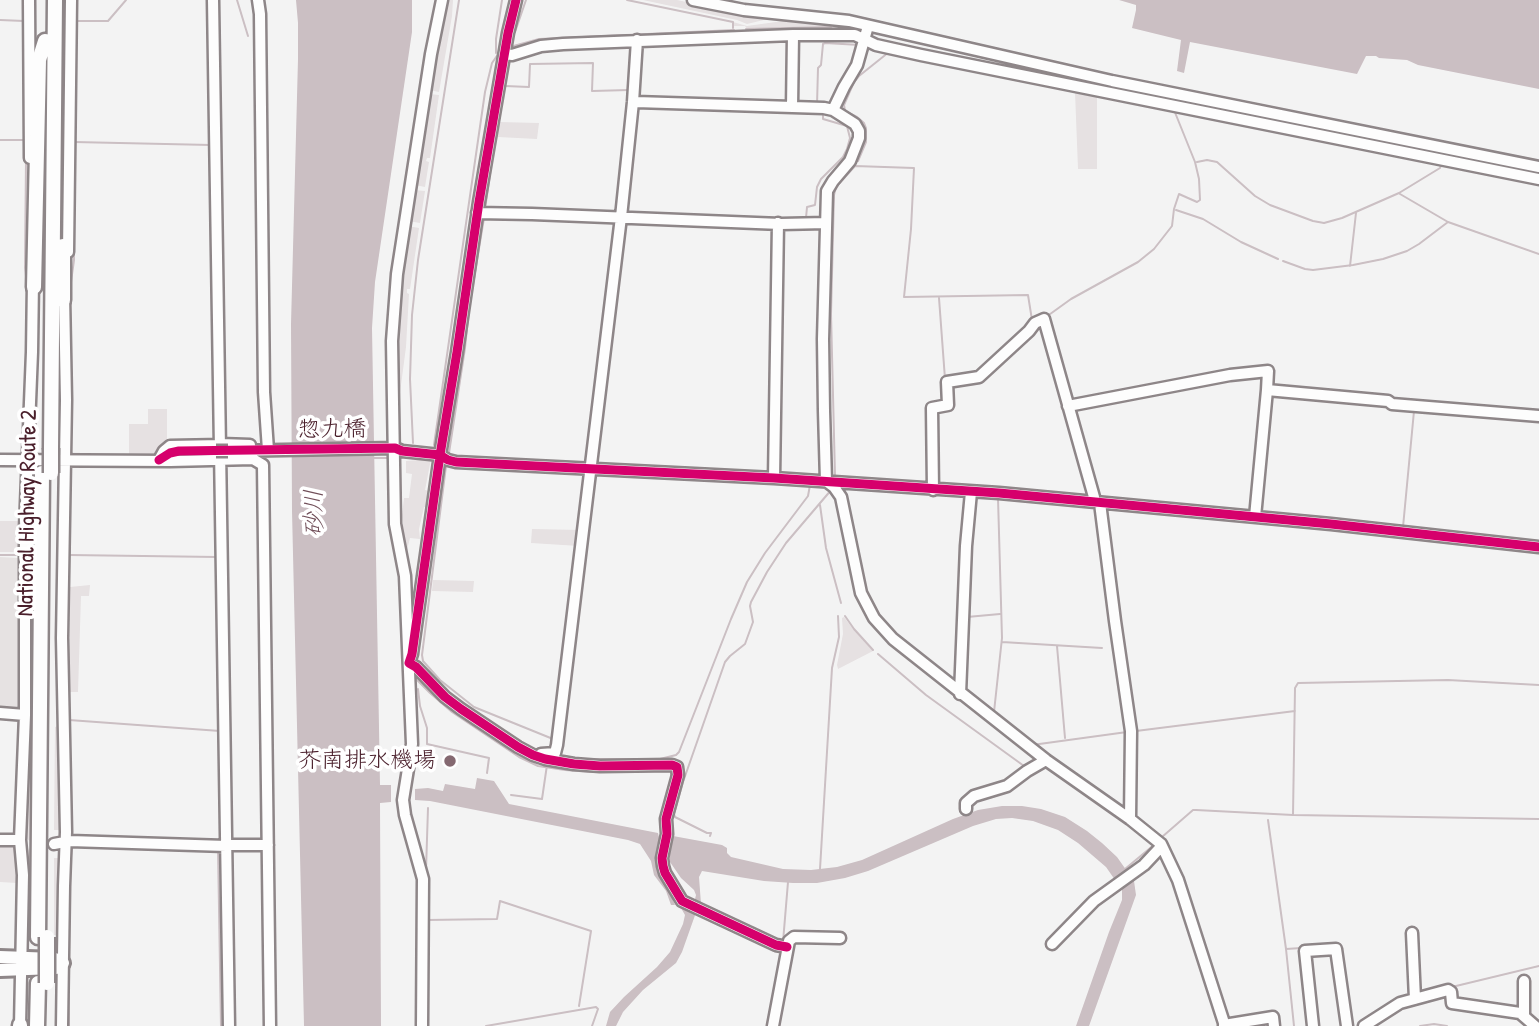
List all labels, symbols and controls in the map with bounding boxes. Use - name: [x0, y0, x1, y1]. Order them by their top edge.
- street label: National Highway Route 2: [12, 409, 44, 617]
- street label: 惣九橋: [297, 416, 367, 444]
- water label: 砂川: [300, 489, 330, 537]
- place label: 芥南排水機場: [298, 747, 436, 775]
- marker: 芥南排水機場: [442, 753, 458, 769]

